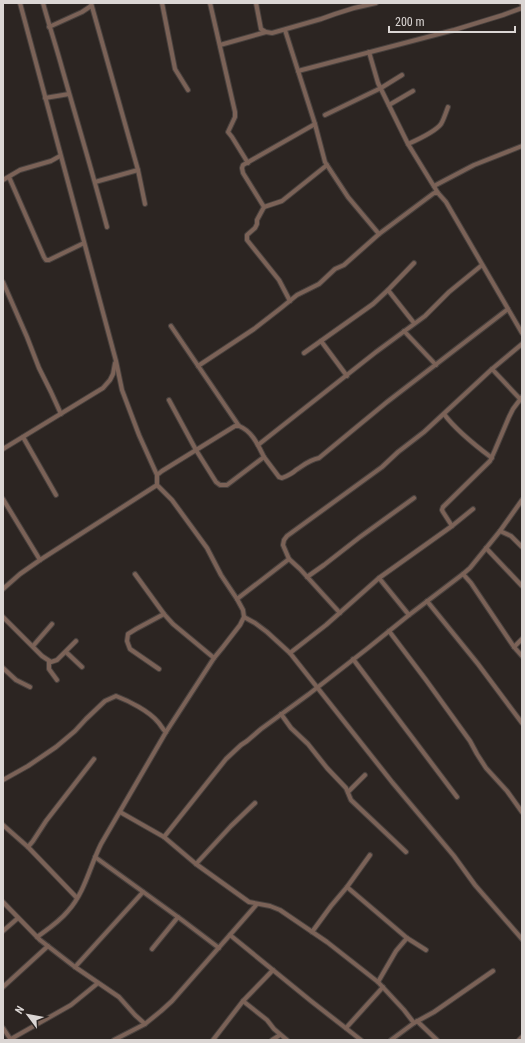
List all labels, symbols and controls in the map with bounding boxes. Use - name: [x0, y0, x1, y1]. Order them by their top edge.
- scale bar: [389, 8, 515, 34]
- text: 200 m: [395, 15, 425, 29]
- north arrow: [8, 995, 48, 1035]
- text: N: [13, 1003, 27, 1016]

